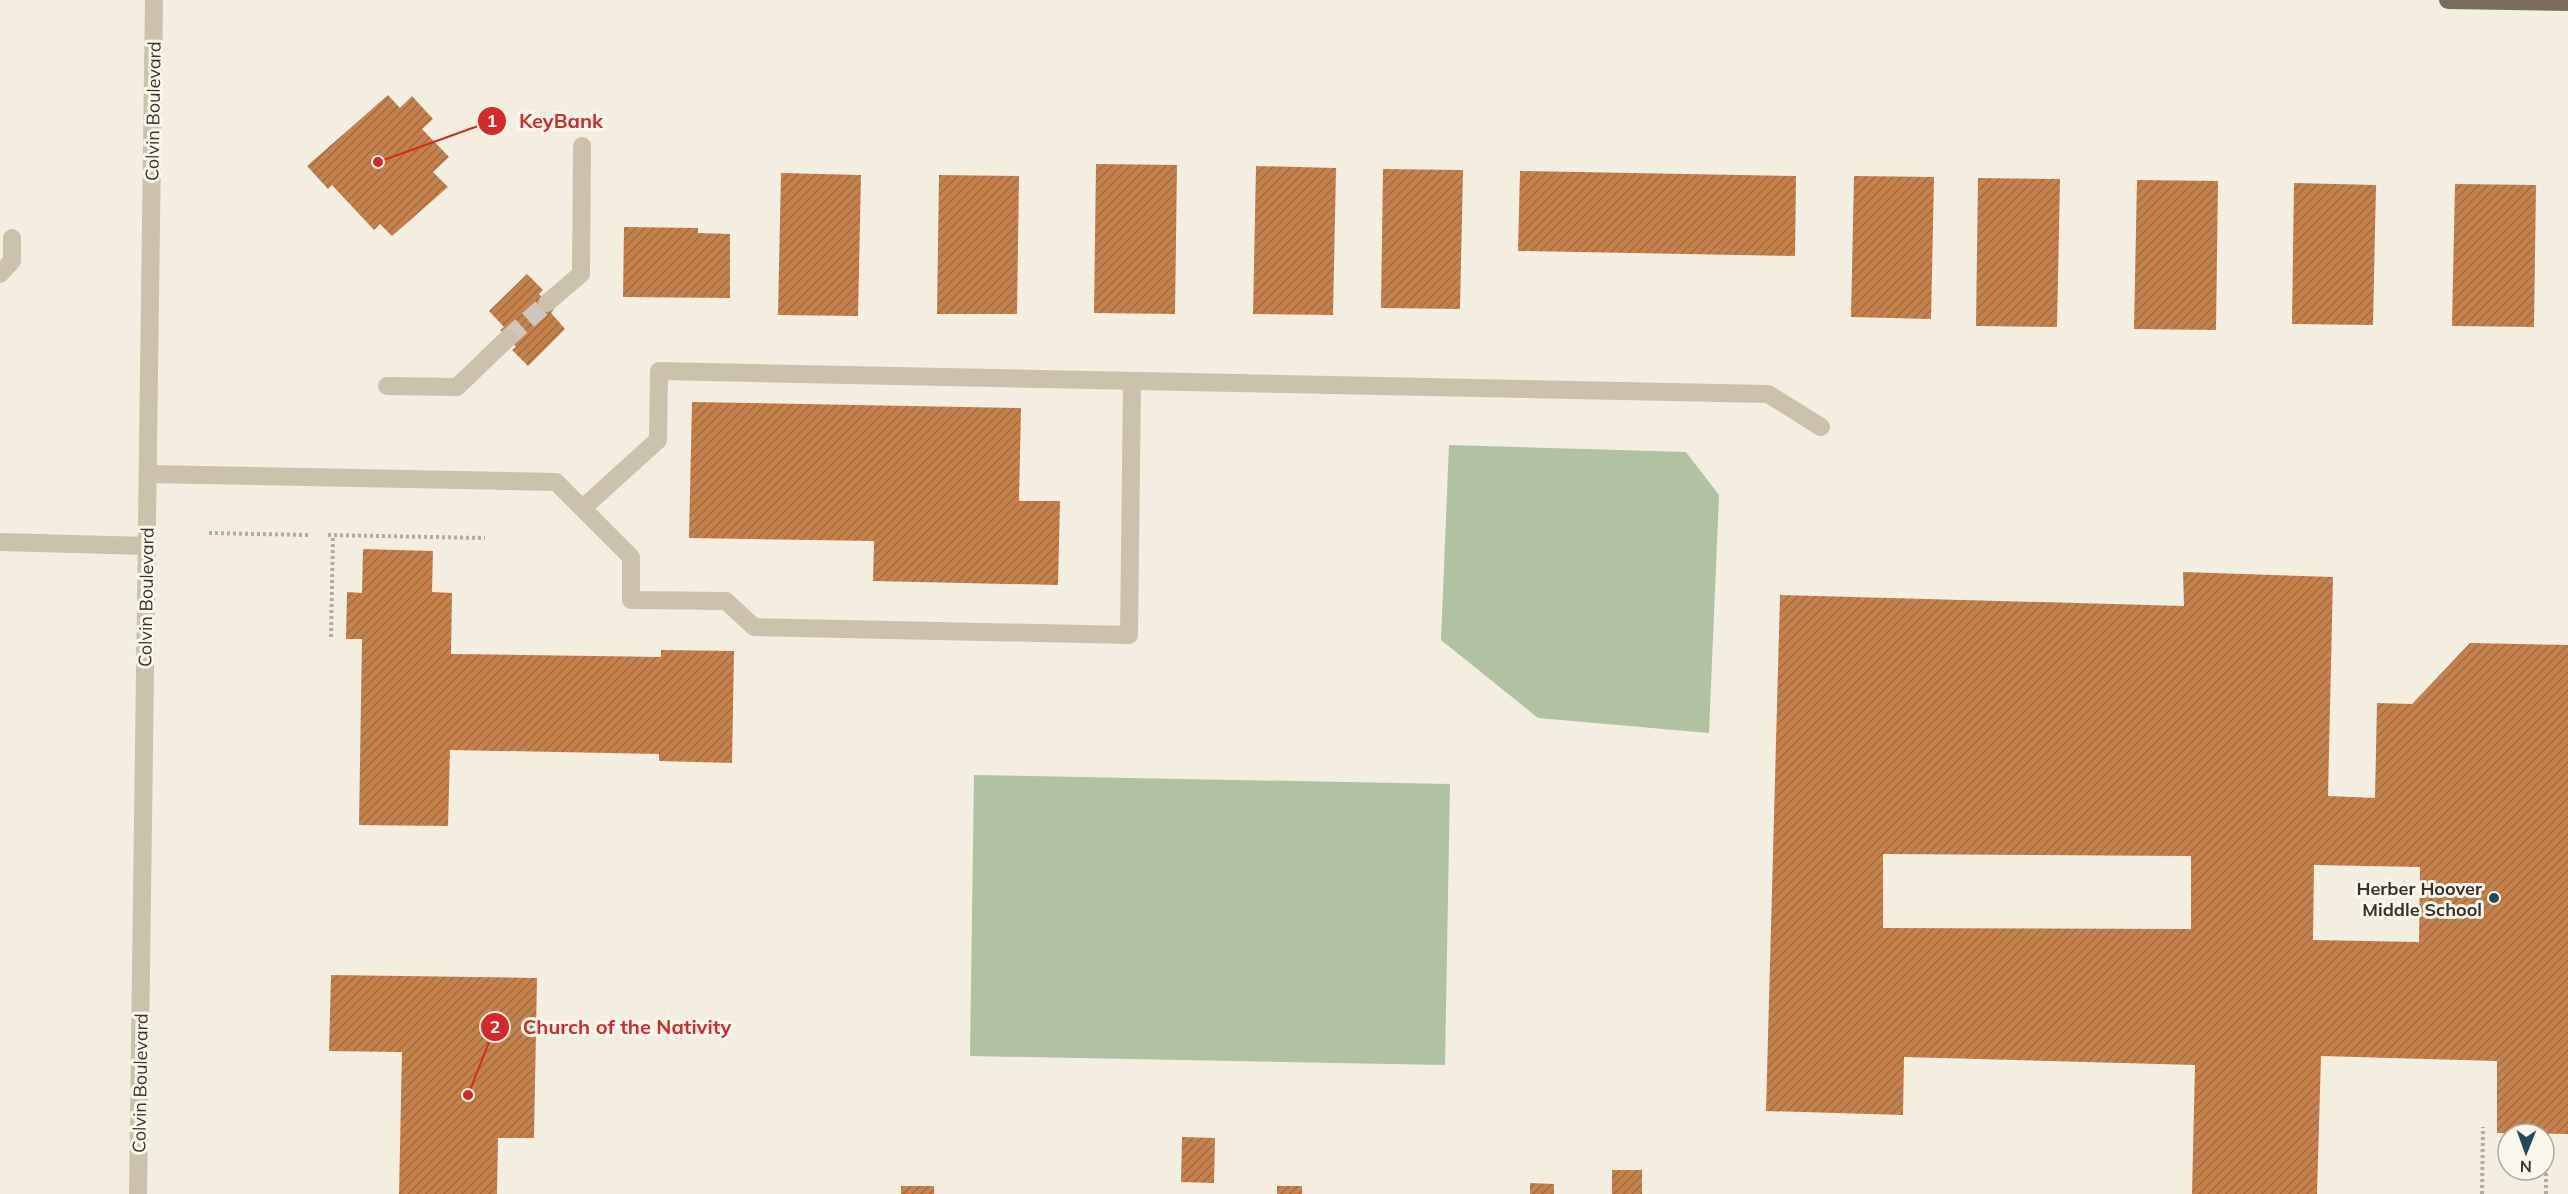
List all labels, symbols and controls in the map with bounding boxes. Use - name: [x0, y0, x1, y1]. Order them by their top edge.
- street label: Colvin Boulevard: [140, 41, 166, 181]
- callout: KeyBank: [477, 102, 615, 140]
- text: KeyBank: [519, 108, 604, 133]
- text: 1: [487, 109, 497, 132]
- street label: Colvin Boulevard: [133, 527, 159, 667]
- place label: Herber Hoover Middle School: [2356, 877, 2483, 921]
- marker: Herber Hoover Middle School: [2487, 891, 2501, 905]
- callout: Church of the Nativity: [480, 1008, 743, 1046]
- street label: Colvin Boulevard: [127, 1013, 153, 1153]
- text: Church of the Nativity: [523, 1014, 731, 1039]
- text: 2: [490, 1015, 500, 1038]
- north arrow: [2496, 1122, 2556, 1182]
- text: N: [2520, 1157, 2532, 1177]

